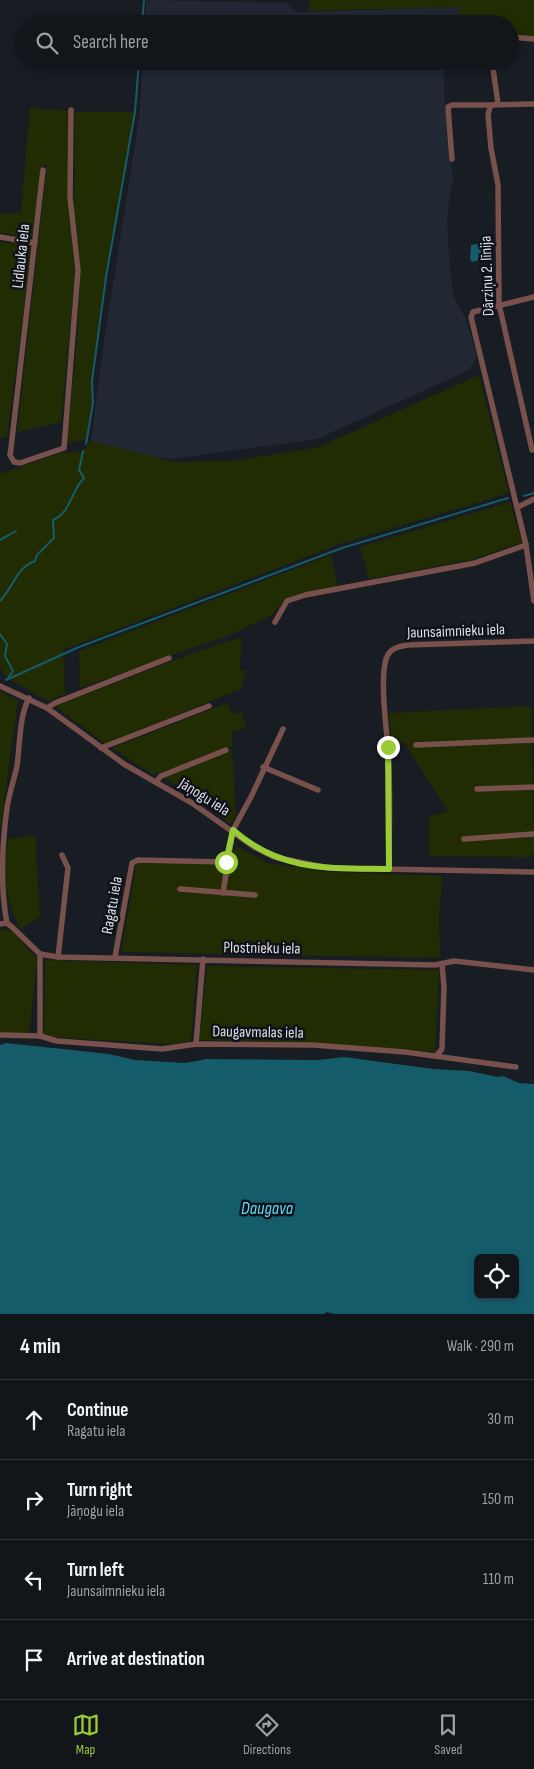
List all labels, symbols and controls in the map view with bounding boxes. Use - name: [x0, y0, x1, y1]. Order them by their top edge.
- search box: [15, 15, 519, 70]
- icon: search: [33, 29, 61, 57]
- text: Search here: [73, 31, 149, 54]
- street label: Lidlauka iela: [9, 223, 34, 289]
- street label: Dārziņu 2. līnija: [477, 235, 498, 316]
- street label: Jaunsaimnieku iela: [406, 620, 505, 643]
- route end: [377, 736, 400, 759]
- street label: Jāņogu iela: [174, 774, 233, 820]
- route start: [215, 851, 238, 874]
- street label: Ragatu iela: [98, 875, 127, 936]
- street label: Plostnieku iela: [223, 938, 301, 959]
- street label: Daugavmalas iela: [212, 1022, 304, 1043]
- water label: Daugava: [241, 1198, 294, 1219]
- map controls: [474, 1254, 519, 1299]
- button: locate: [474, 1254, 519, 1299]
- text: 4 min: [20, 1334, 61, 1359]
- text: Walk · 290 m: [447, 1337, 514, 1356]
- text: Continue: [67, 1399, 128, 1422]
- icon: ahead: [20, 1406, 48, 1434]
- text: 30 m: [487, 1410, 514, 1429]
- text: Ragatu iela: [67, 1422, 125, 1441]
- text: Turn right: [67, 1479, 132, 1502]
- icon: right: [20, 1486, 48, 1514]
- text: 150 m: [482, 1490, 514, 1509]
- text: Jāņogu iela: [67, 1502, 124, 1521]
- text: Turn left: [67, 1559, 124, 1582]
- icon: left: [20, 1566, 48, 1594]
- text: 110 m: [483, 1570, 514, 1589]
- text: Jaunsaimnieku iela: [67, 1582, 165, 1601]
- icon: arrive: [20, 1646, 48, 1674]
- text: Arrive at destination: [67, 1648, 205, 1671]
- tab: Map: [72, 1711, 100, 1758]
- tab: Directions: [243, 1711, 291, 1758]
- tab: Saved: [434, 1711, 462, 1758]

